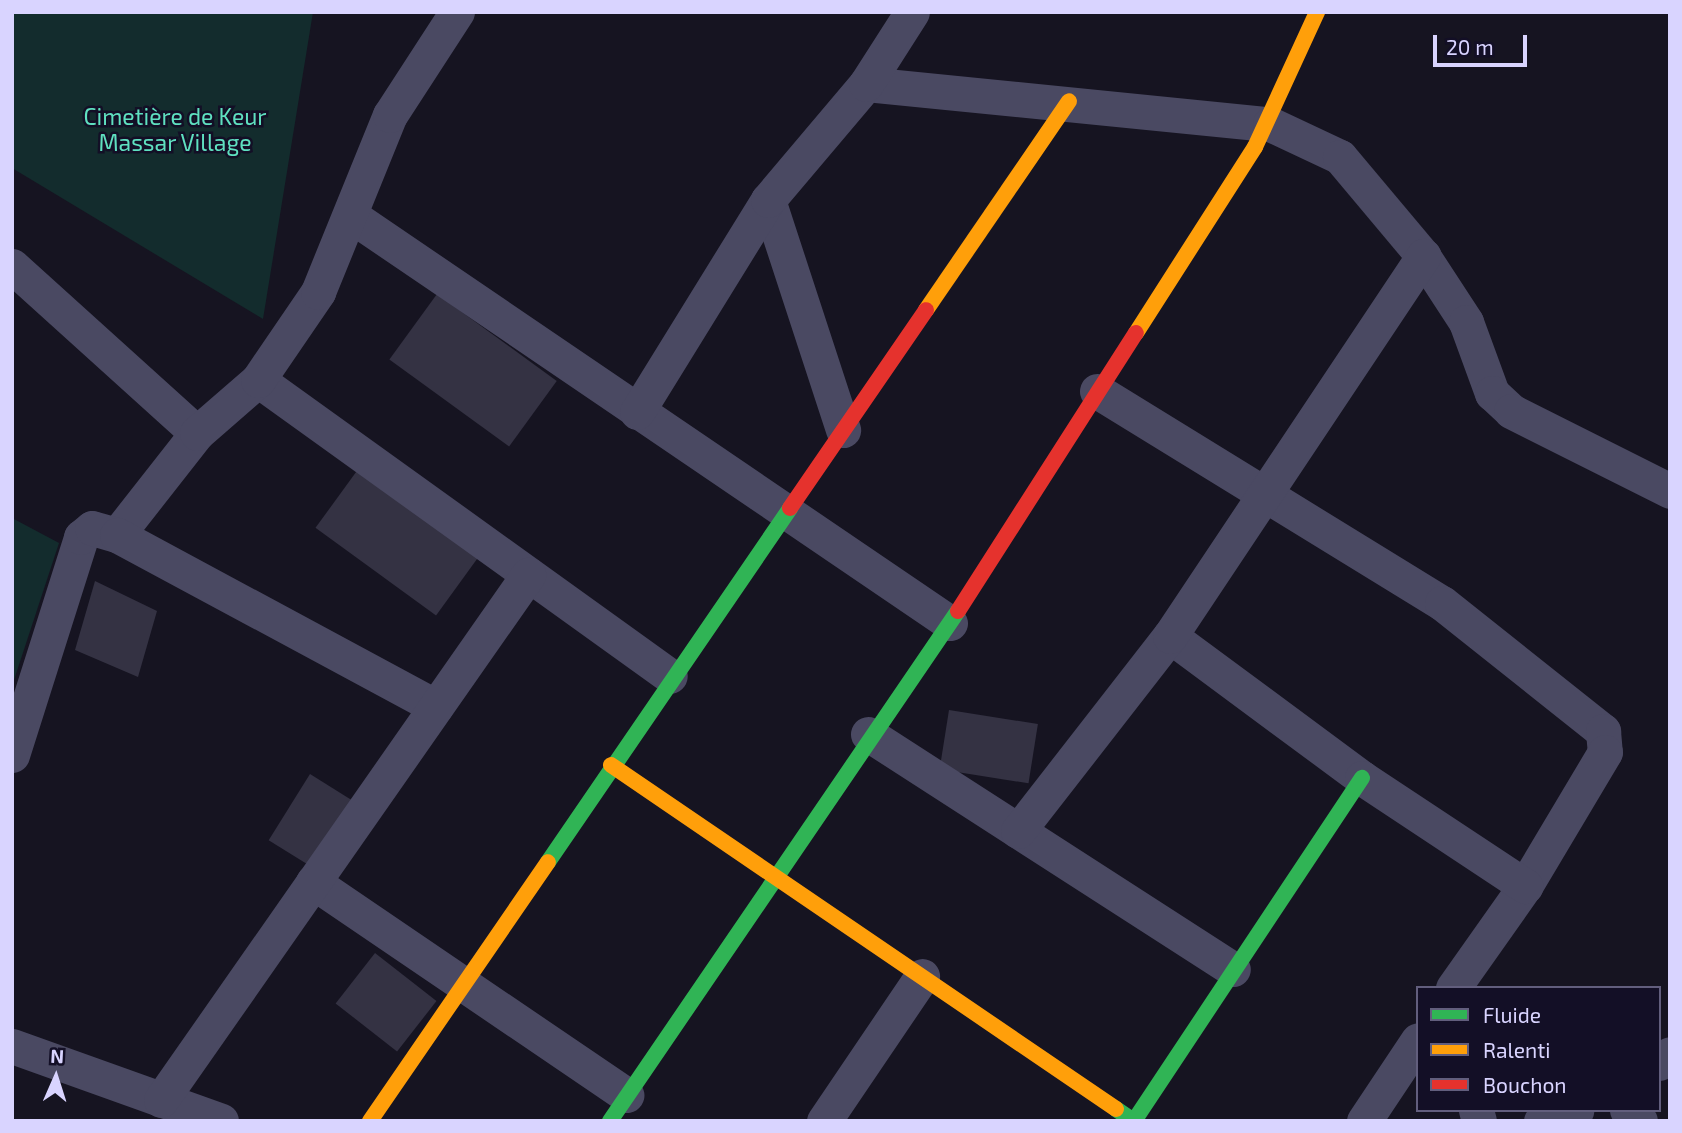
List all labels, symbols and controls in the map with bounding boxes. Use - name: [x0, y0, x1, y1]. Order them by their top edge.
- scale bar: [1437, 21, 1532, 65]
- text: 20 m: [1446, 34, 1494, 59]
- park label: Cimetière de Keur Massar Village: [83, 102, 267, 156]
- legend: [1416, 986, 1661, 1112]
- text: Fluide: [1483, 1002, 1541, 1027]
- text: Ralenti: [1483, 1037, 1550, 1062]
- north arrow: [21, 1042, 91, 1112]
- text: N: [50, 1044, 65, 1067]
- text: Bouchon: [1483, 1072, 1567, 1097]

